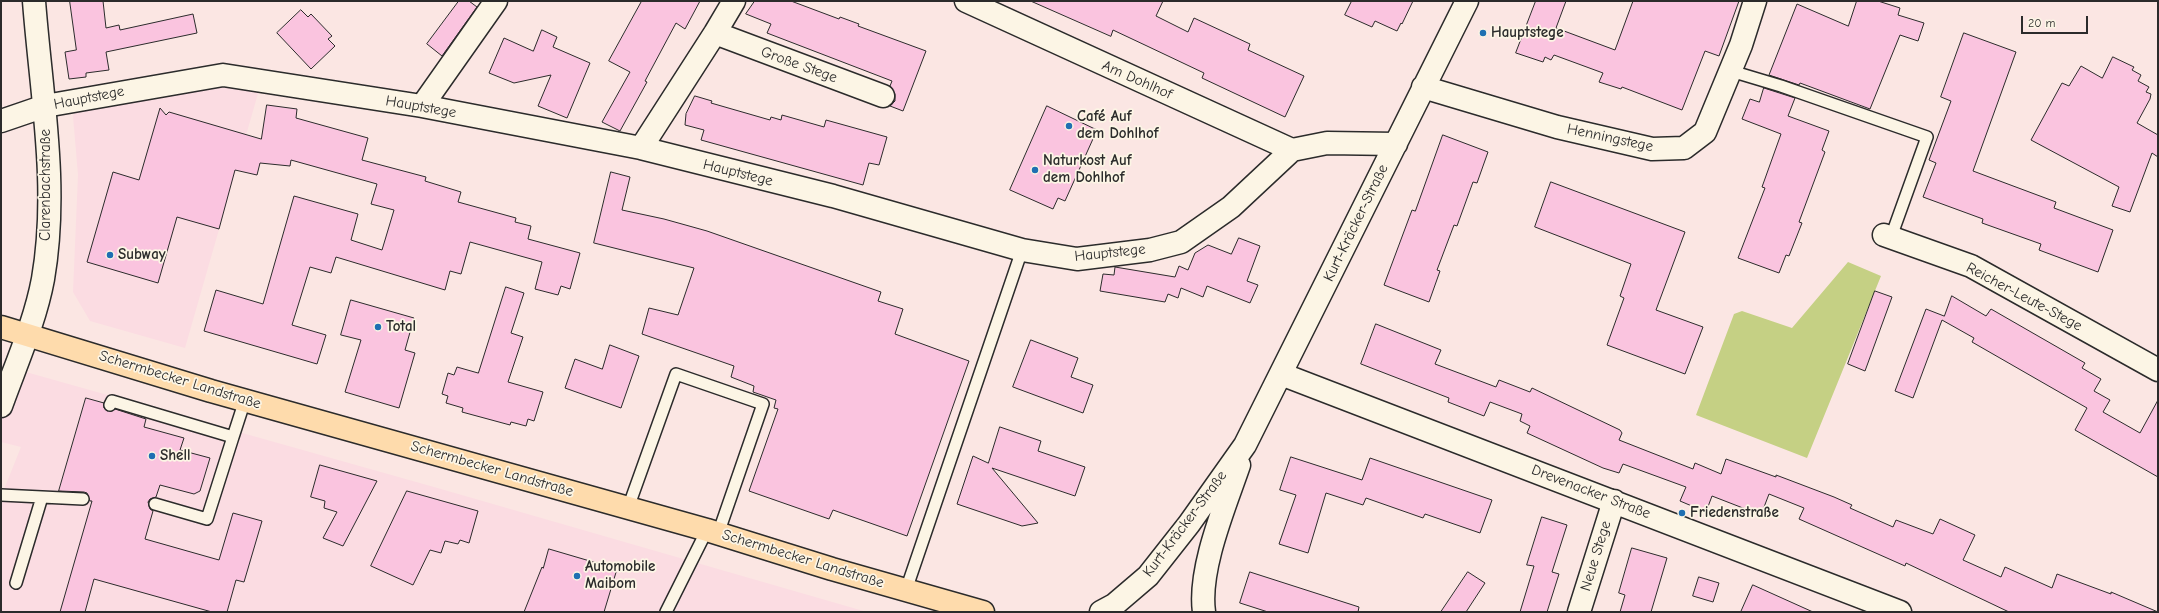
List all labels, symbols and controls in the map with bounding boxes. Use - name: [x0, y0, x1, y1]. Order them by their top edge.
- scale bar: [2023, 8, 2090, 34]
- text: 20 m: [2028, 16, 2056, 30]
- place label: Hauptstege: [1491, 24, 1564, 42]
- marker: Hauptstege: [1478, 28, 1488, 38]
- street label: Große Stege: [758, 43, 840, 87]
- street label: Am Dohlhof: [1099, 57, 1175, 103]
- street label: Hauptstege: [52, 82, 126, 114]
- street label: Hauptstege: [384, 92, 458, 122]
- place label: Café Auf dem Dohlhof: [1077, 108, 1158, 143]
- street label: Henningstege: [1565, 120, 1655, 156]
- marker: Café Auf dem Dohlhof: [1064, 121, 1074, 131]
- street label: Clarenbachstraße: [37, 129, 55, 241]
- place label: Naturkost Auf dem Dohlhof: [1043, 152, 1131, 187]
- street label: Hauptstege: [701, 156, 775, 190]
- street label: Kurt-Kräcker-Straße: [1320, 161, 1392, 285]
- marker: Naturkost Auf dem Dohlhof: [1030, 165, 1040, 175]
- street label: Hauptstege: [1074, 240, 1146, 266]
- place label: Subway: [118, 246, 166, 264]
- marker: Subway: [105, 250, 115, 260]
- street label: Reicher-Leute-Stege: [1963, 259, 2085, 335]
- place label: Total: [386, 318, 416, 336]
- marker: Total: [373, 322, 383, 332]
- street label: Schermbecker Landstraße: [97, 347, 263, 413]
- street label: Schermbecker Landstraße: [409, 437, 575, 501]
- place label: Shell: [160, 447, 191, 465]
- marker: Shell: [147, 451, 157, 461]
- street label: Drevenacker Straße: [1529, 461, 1653, 523]
- street label: Kurt-Kräcker-Straße: [1139, 467, 1231, 581]
- place label: Friedenstraße: [1690, 504, 1779, 522]
- marker: Friedenstraße: [1677, 508, 1687, 518]
- street label: Neue Stege: [1577, 519, 1615, 593]
- street label: Schermbecker Landstraße: [720, 526, 886, 592]
- place label: Automobile Maibom: [585, 558, 655, 593]
- marker: Automobile Maibom: [572, 571, 582, 581]

